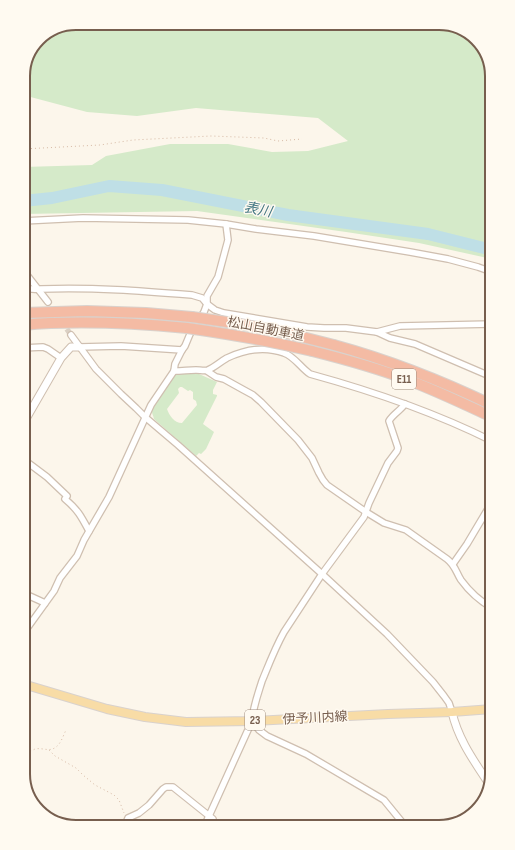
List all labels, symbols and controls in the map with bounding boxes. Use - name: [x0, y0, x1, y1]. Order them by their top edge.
- water label: 表川: [243, 198, 275, 221]
- street label: 松山自動車道: [226, 314, 306, 344]
- road number: E11: [392, 369, 416, 389]
- street label: 伊予川内線: [282, 708, 348, 728]
- road number: 23: [245, 710, 265, 730]

